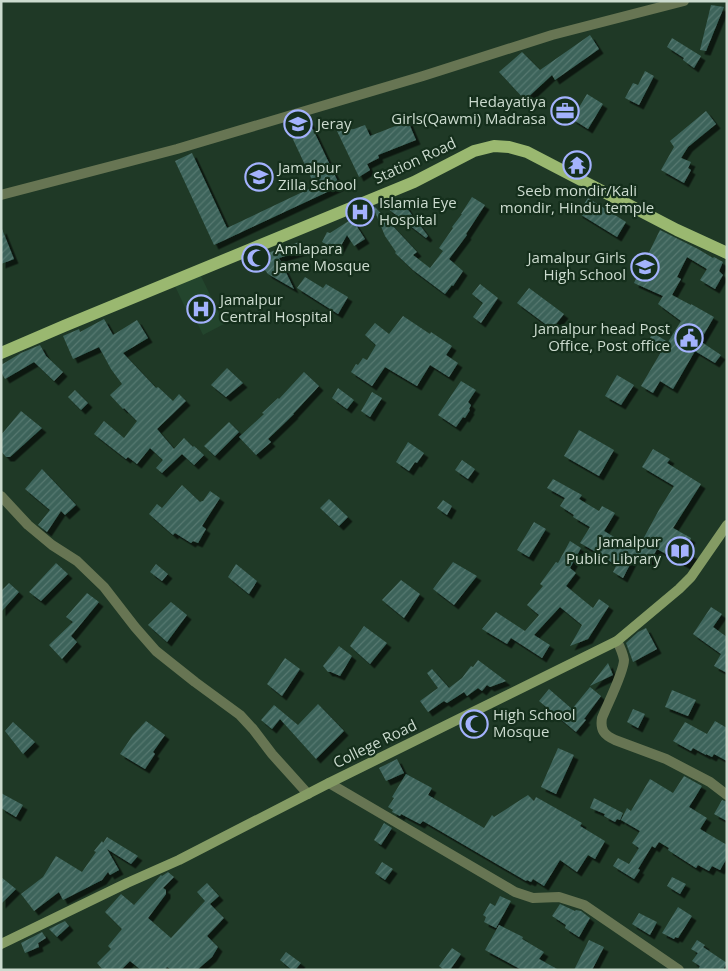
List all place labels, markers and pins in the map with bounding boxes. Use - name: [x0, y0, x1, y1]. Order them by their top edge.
- place label: Hedayatiya Girls(Qawmi) Madrasa: [391, 91, 546, 128]
- office icon: Hedayatiya Girls(Qawmi) Madrasa: [550, 96, 580, 126]
- school or university icon: Jeray: [283, 109, 313, 139]
- place label: Jeray: [315, 113, 352, 133]
- temple icon: Seeb mondir/Kali mondir, Hindu temple: [562, 150, 592, 180]
- place label: Jamalpur Zilla School: [276, 157, 357, 194]
- school or university icon: Jamalpur Zilla School: [244, 162, 274, 192]
- place label: Seeb mondir/Kali mondir, Hindu temple: [500, 180, 654, 217]
- place label: Islamia Eye Hospital: [379, 192, 457, 229]
- hospital icon: Islamia Eye Hospital: [345, 197, 375, 227]
- place label: Amlapara Jame Mosque: [273, 238, 370, 275]
- mosque icon: Amlapara Jame Mosque: [241, 243, 271, 273]
- place label: Jamalpur Girls High School: [525, 247, 626, 284]
- school or university icon: Jamalpur Girls High School: [630, 252, 660, 282]
- place label: Jamalpur Central Hospital: [218, 289, 332, 326]
- hospital icon: Jamalpur Central Hospital: [186, 294, 216, 324]
- place label: Jamalpur head Post Office, Post office: [532, 318, 670, 355]
- public building icon: Jamalpur head Post Office, Post office: [674, 323, 704, 353]
- place label: Jamalpur Public Library: [566, 531, 661, 568]
- library icon: Jamalpur Public Library: [665, 536, 695, 566]
- place label: High School Mosque: [493, 704, 576, 741]
- mosque icon: High School Mosque: [459, 709, 489, 739]

